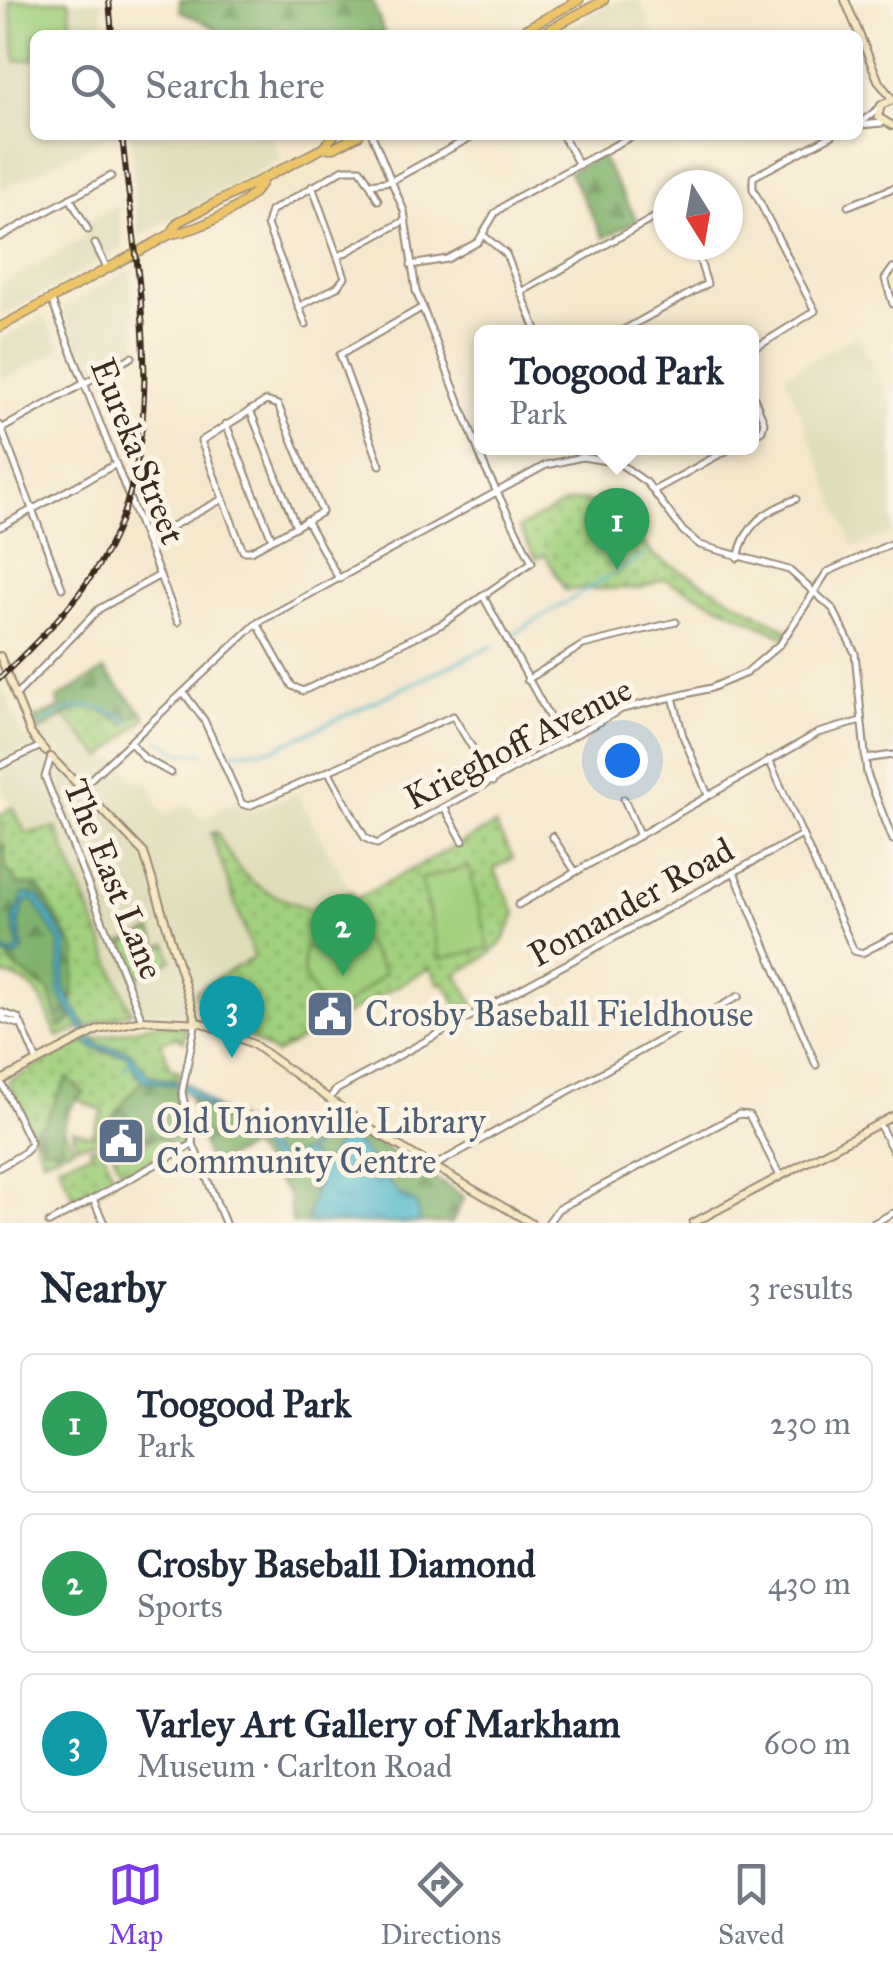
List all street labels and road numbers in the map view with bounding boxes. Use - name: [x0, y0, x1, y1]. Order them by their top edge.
- street label: Eureka Street: [81, 352, 194, 550]
- street label: Krieghoff Avenue: [397, 668, 639, 819]
- street label: The East Lane: [54, 773, 173, 986]
- street label: Pomander Road: [521, 828, 742, 976]

